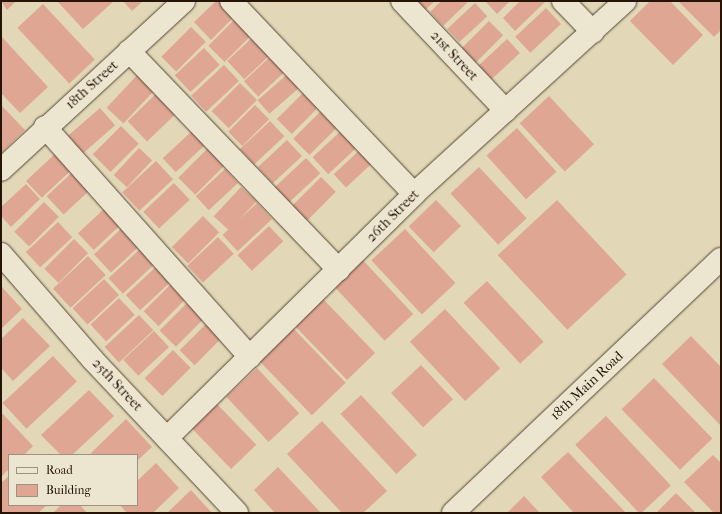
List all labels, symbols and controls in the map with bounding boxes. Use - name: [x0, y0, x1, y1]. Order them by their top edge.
- street label: 21st Street: [427, 27, 481, 85]
- street label: 18th Street: [62, 57, 122, 113]
- street label: 26th Street: [363, 186, 423, 246]
- street label: 18th Main Road: [547, 348, 627, 424]
- street label: 25th Street: [88, 355, 146, 415]
- legend: [8, 454, 138, 506]
- text: Road: [46, 463, 73, 477]
- text: Building: [46, 483, 91, 497]

